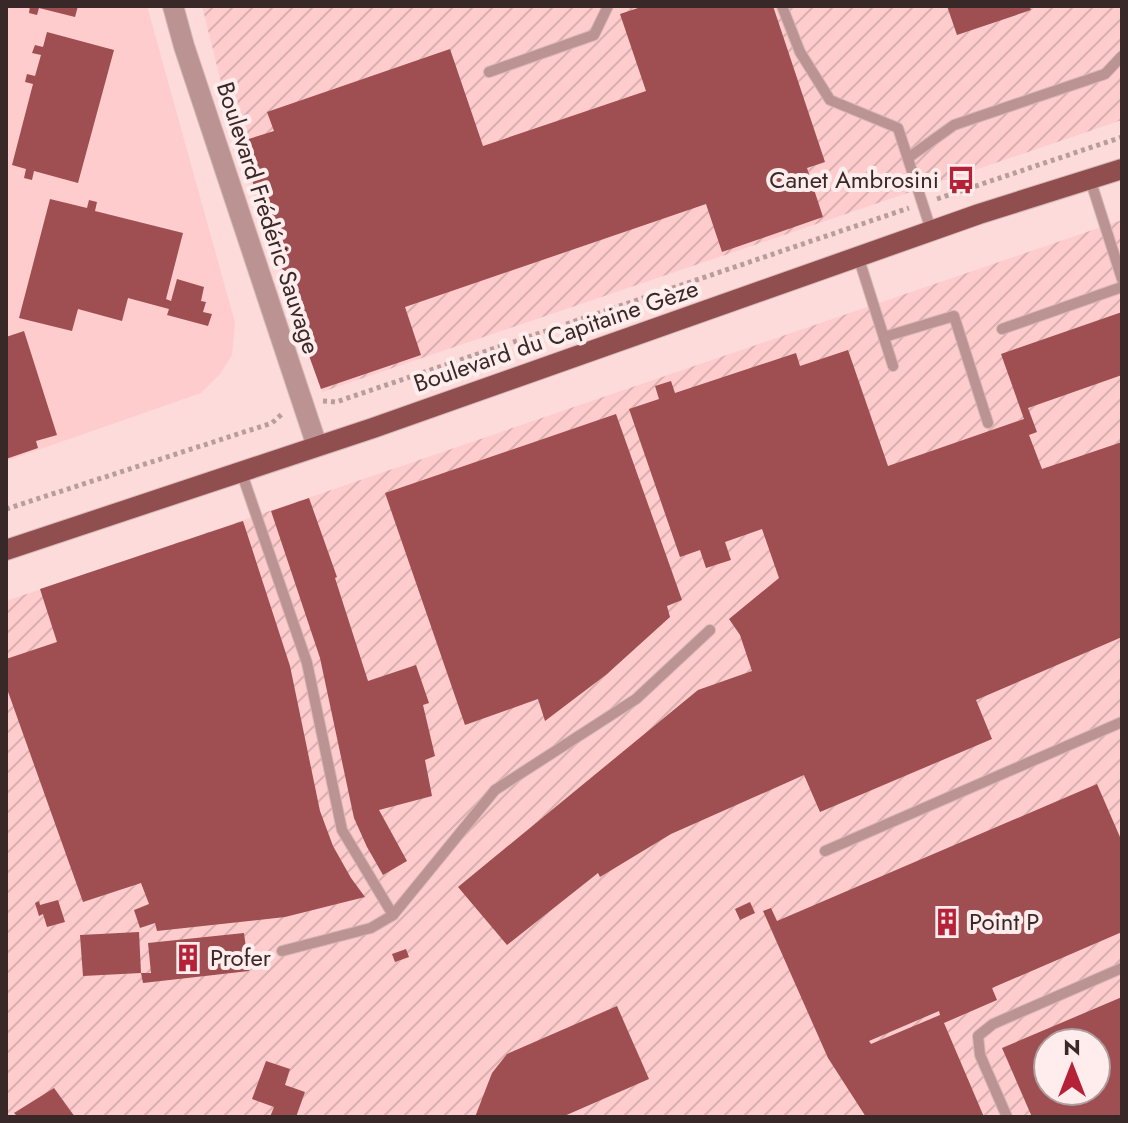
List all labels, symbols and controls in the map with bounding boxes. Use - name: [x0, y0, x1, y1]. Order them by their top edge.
- street label: Boulevard Frédéric Sauvage: [208, 77, 329, 358]
- place label: Canet Ambrosini: [769, 162, 939, 197]
- bus stop icon: Canet Ambrosini: [946, 165, 976, 195]
- street label: Boulevard du Capitaine Gèze: [409, 270, 703, 401]
- place label: Point P: [969, 904, 1040, 939]
- building icon: Point P: [932, 907, 962, 937]
- place label: Profer: [210, 940, 272, 975]
- building icon: Profer: [173, 943, 203, 973]
- north arrow: [1032, 1027, 1112, 1107]
- text: N: [1063, 1031, 1081, 1063]

